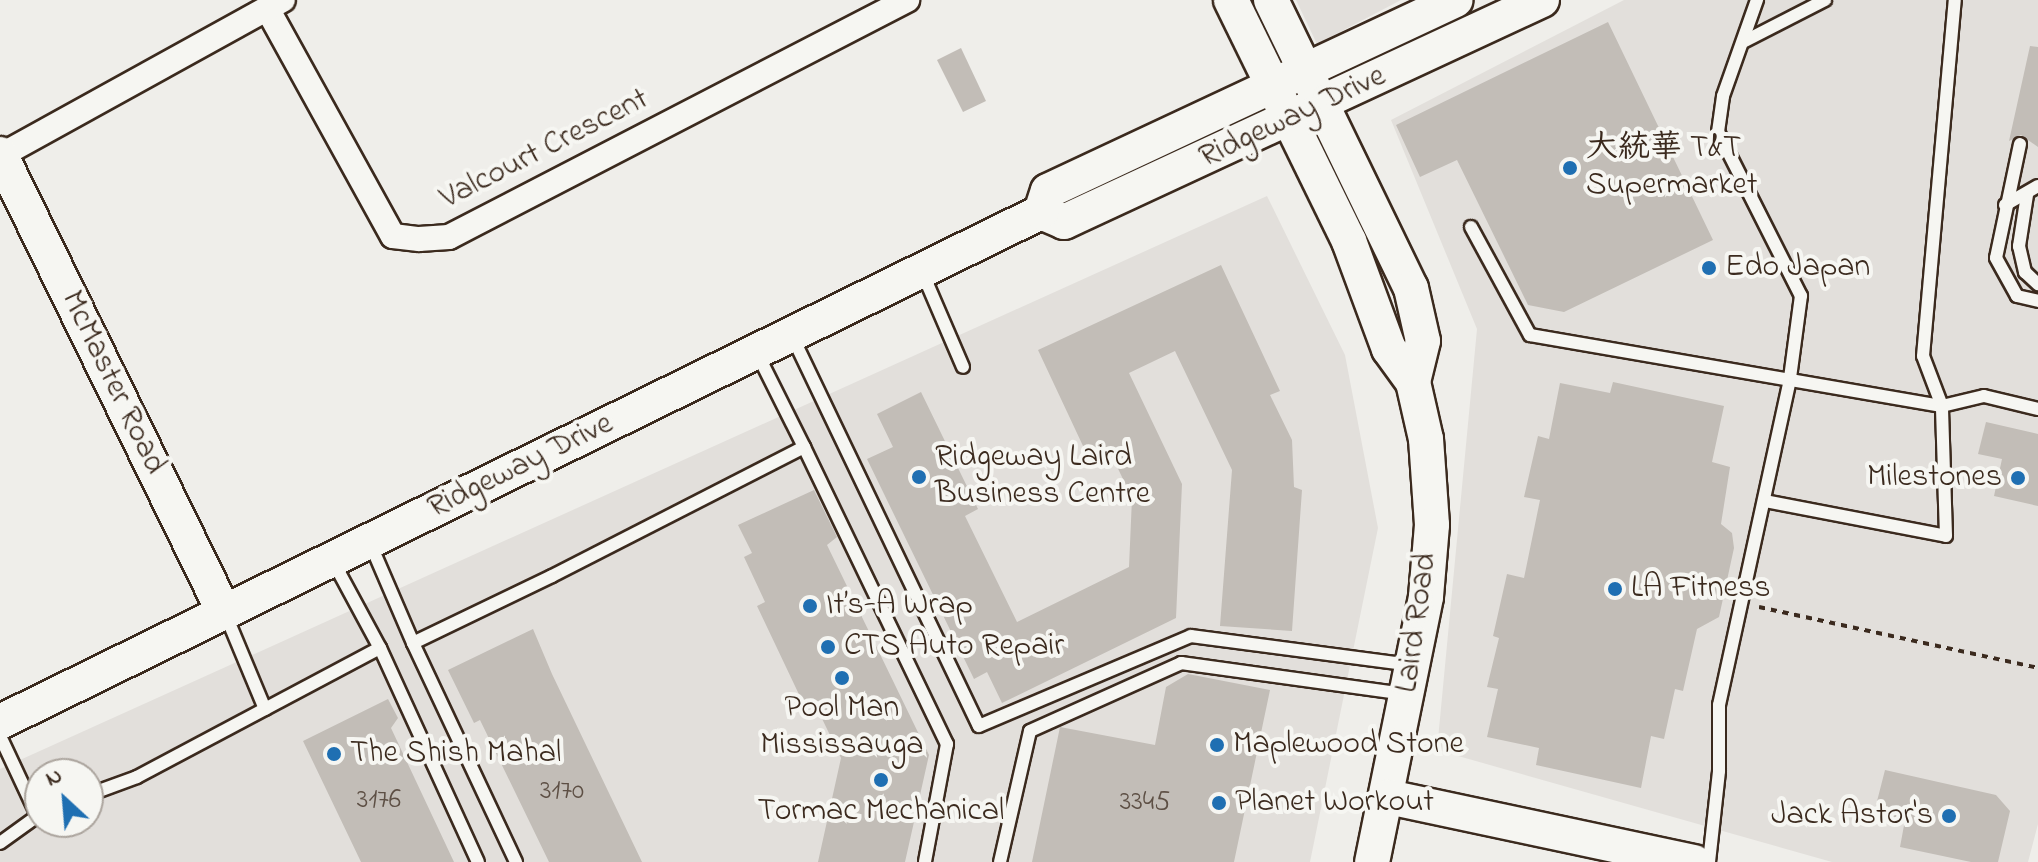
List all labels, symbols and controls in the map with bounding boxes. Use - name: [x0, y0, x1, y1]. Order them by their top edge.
- street label: Ridgeway Drive: [1194, 58, 1392, 178]
- street label: Valcourt Crescent: [434, 81, 656, 219]
- place label: 大統華 T&T Supermarket: [1586, 131, 1758, 206]
- marker: 大統華 T&T Supermarket: [1561, 159, 1579, 177]
- place label: Edo Japan: [1725, 249, 1870, 287]
- marker: Edo Japan: [1700, 259, 1718, 277]
- street label: McMaster Road: [51, 285, 173, 481]
- street label: Ridgeway Drive: [422, 406, 620, 528]
- place label: Ridgeway Laird Business Centre: [935, 440, 1150, 515]
- place label: Milestones: [1867, 459, 2002, 497]
- marker: Ridgeway Laird Business Centre: [910, 468, 928, 486]
- marker: Milestones: [2009, 469, 2027, 487]
- street label: Laird Road: [1389, 551, 1447, 695]
- place label: LA Fitness: [1631, 570, 1770, 608]
- marker: LA Fitness: [1606, 580, 1624, 598]
- place label: It’s-A Wrap: [826, 587, 973, 625]
- marker: It’s-A Wrap: [801, 597, 819, 615]
- place label: CTS Auto Repair: [844, 628, 1064, 666]
- marker: CTS Auto Repair: [819, 638, 837, 656]
- marker: Pool Man Mississauga: [833, 669, 851, 687]
- place label: Pool Man Mississauga: [760, 691, 924, 766]
- place label: Maplewood Stone: [1233, 726, 1464, 764]
- place label: The Shish Mahal: [350, 735, 561, 773]
- marker: Maplewood Stone: [1208, 736, 1226, 754]
- marker: The Shish Mahal: [325, 745, 343, 763]
- north arrow: [24, 758, 104, 838]
- text: N: [41, 761, 68, 796]
- marker: Tormac Mechanical: [872, 771, 890, 789]
- house number: 3170: [540, 775, 584, 809]
- house number: 3176: [357, 784, 401, 818]
- place label: Planet Workout: [1235, 784, 1434, 822]
- house number: 3345: [1120, 786, 1170, 820]
- place label: Tormac Mechanical: [758, 793, 1004, 831]
- marker: Planet Workout: [1210, 794, 1228, 812]
- place label: Jack Astor's: [1771, 797, 1933, 835]
- marker: Jack Astor's: [1940, 807, 1958, 825]

